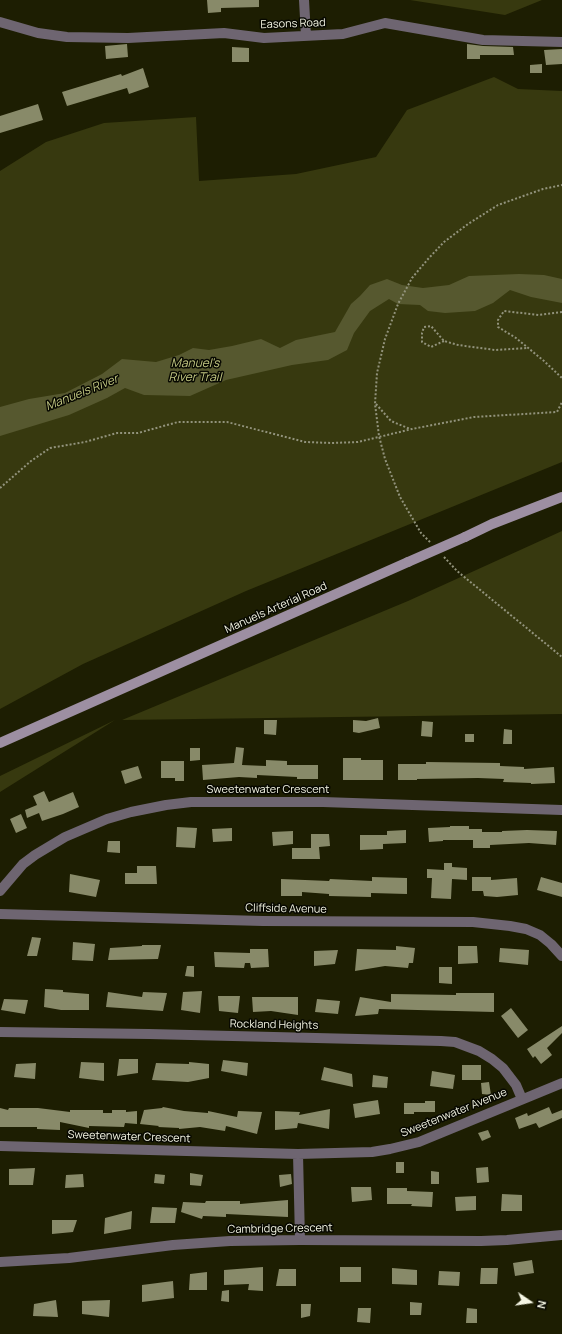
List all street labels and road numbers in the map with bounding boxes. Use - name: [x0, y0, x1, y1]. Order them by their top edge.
- street label: Easons Road: [260, 16, 326, 32]
- street label: Manuels Arterial Road: [223, 580, 329, 636]
- street label: Sweetenwater Crescent: [207, 783, 329, 797]
- street label: Cliffside Avenue: [245, 902, 327, 916]
- street label: Rockland Heights: [230, 1018, 318, 1032]
- street label: Sweetenwater Avenue: [399, 1086, 509, 1140]
- street label: Sweetenwater Crescent: [67, 1128, 191, 1146]
- street label: Cambridge Crescent: [227, 1221, 333, 1237]

